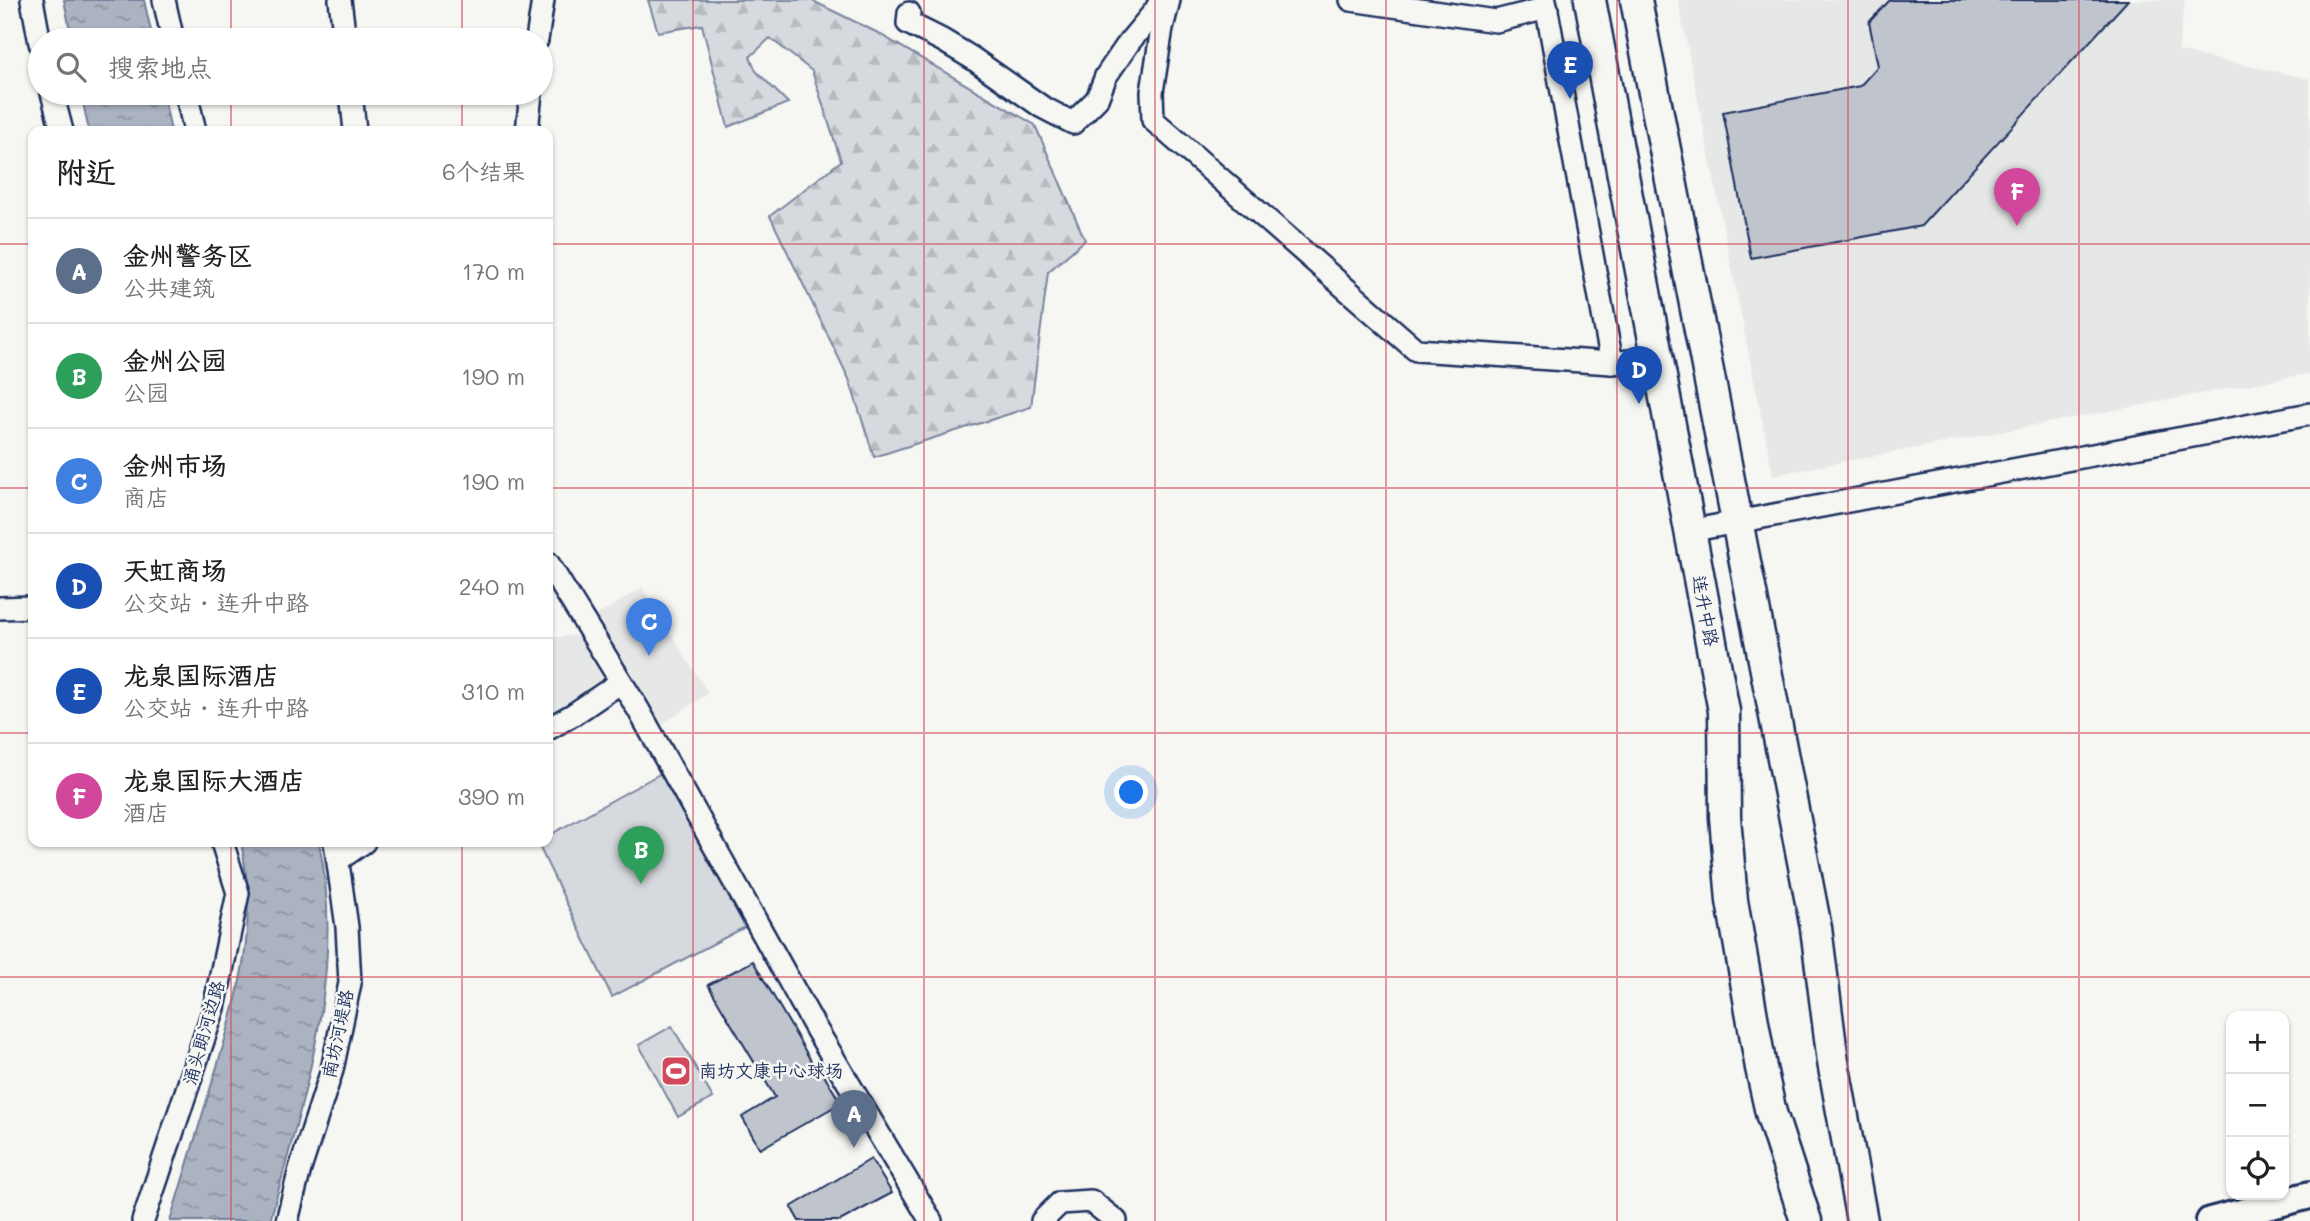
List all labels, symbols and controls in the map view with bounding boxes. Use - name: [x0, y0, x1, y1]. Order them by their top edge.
- search box: [28, 28, 553, 105]
- pin: E: [1547, 41, 1593, 99]
- icon: search: [52, 48, 90, 86]
- text: 搜索地点: [108, 50, 212, 84]
- text: 附近: [56, 151, 116, 191]
- text: 6个结果: [442, 156, 525, 186]
- pin: F: [1994, 168, 2040, 226]
- text: 金州警务区: [123, 238, 253, 272]
- text: A: [71, 256, 87, 286]
- text: 170 m: [462, 256, 525, 286]
- text: 公共建筑: [123, 272, 215, 302]
- text: 金州公园: [123, 343, 227, 377]
- pin: D: [1616, 346, 1662, 404]
- text: B: [71, 361, 87, 391]
- text: 190 m: [461, 361, 525, 391]
- text: 公园: [123, 377, 169, 407]
- text: 金州市场: [123, 448, 227, 482]
- text: C: [70, 466, 88, 496]
- text: 190 m: [461, 466, 525, 496]
- text: 商店: [123, 482, 169, 512]
- text: 天虹商场: [123, 553, 227, 587]
- text: D: [71, 571, 87, 601]
- text: 240 m: [459, 571, 525, 601]
- street label: 连升中路: [1687, 573, 1725, 648]
- text: 公交站 · 连升中路: [123, 587, 309, 617]
- pin: C: [626, 598, 672, 656]
- text: 龙泉国际酒店: [123, 658, 279, 692]
- text: E: [72, 676, 86, 706]
- text: 310 m: [461, 676, 525, 706]
- text: 公交站 · 连升中路: [123, 692, 309, 722]
- text: 龙泉国际大酒店: [123, 763, 305, 797]
- your location: [1114, 775, 1148, 809]
- text: F: [72, 781, 86, 811]
- text: 390 m: [458, 781, 525, 811]
- text: 酒店: [123, 797, 169, 827]
- pin: B: [618, 826, 664, 884]
- street label: 涌头朗河边路: [177, 978, 229, 1088]
- street label: 南坊河堤路: [316, 987, 358, 1080]
- map controls: [2226, 1011, 2289, 1200]
- button: +: [2226, 1011, 2289, 1074]
- sports icon: 南坊文康中心球场: [659, 1054, 693, 1088]
- place label: 南坊文康中心球场: [699, 1058, 843, 1082]
- button: −: [2226, 1074, 2289, 1137]
- pin: A: [831, 1090, 877, 1148]
- button: locate: [2226, 1137, 2289, 1200]

